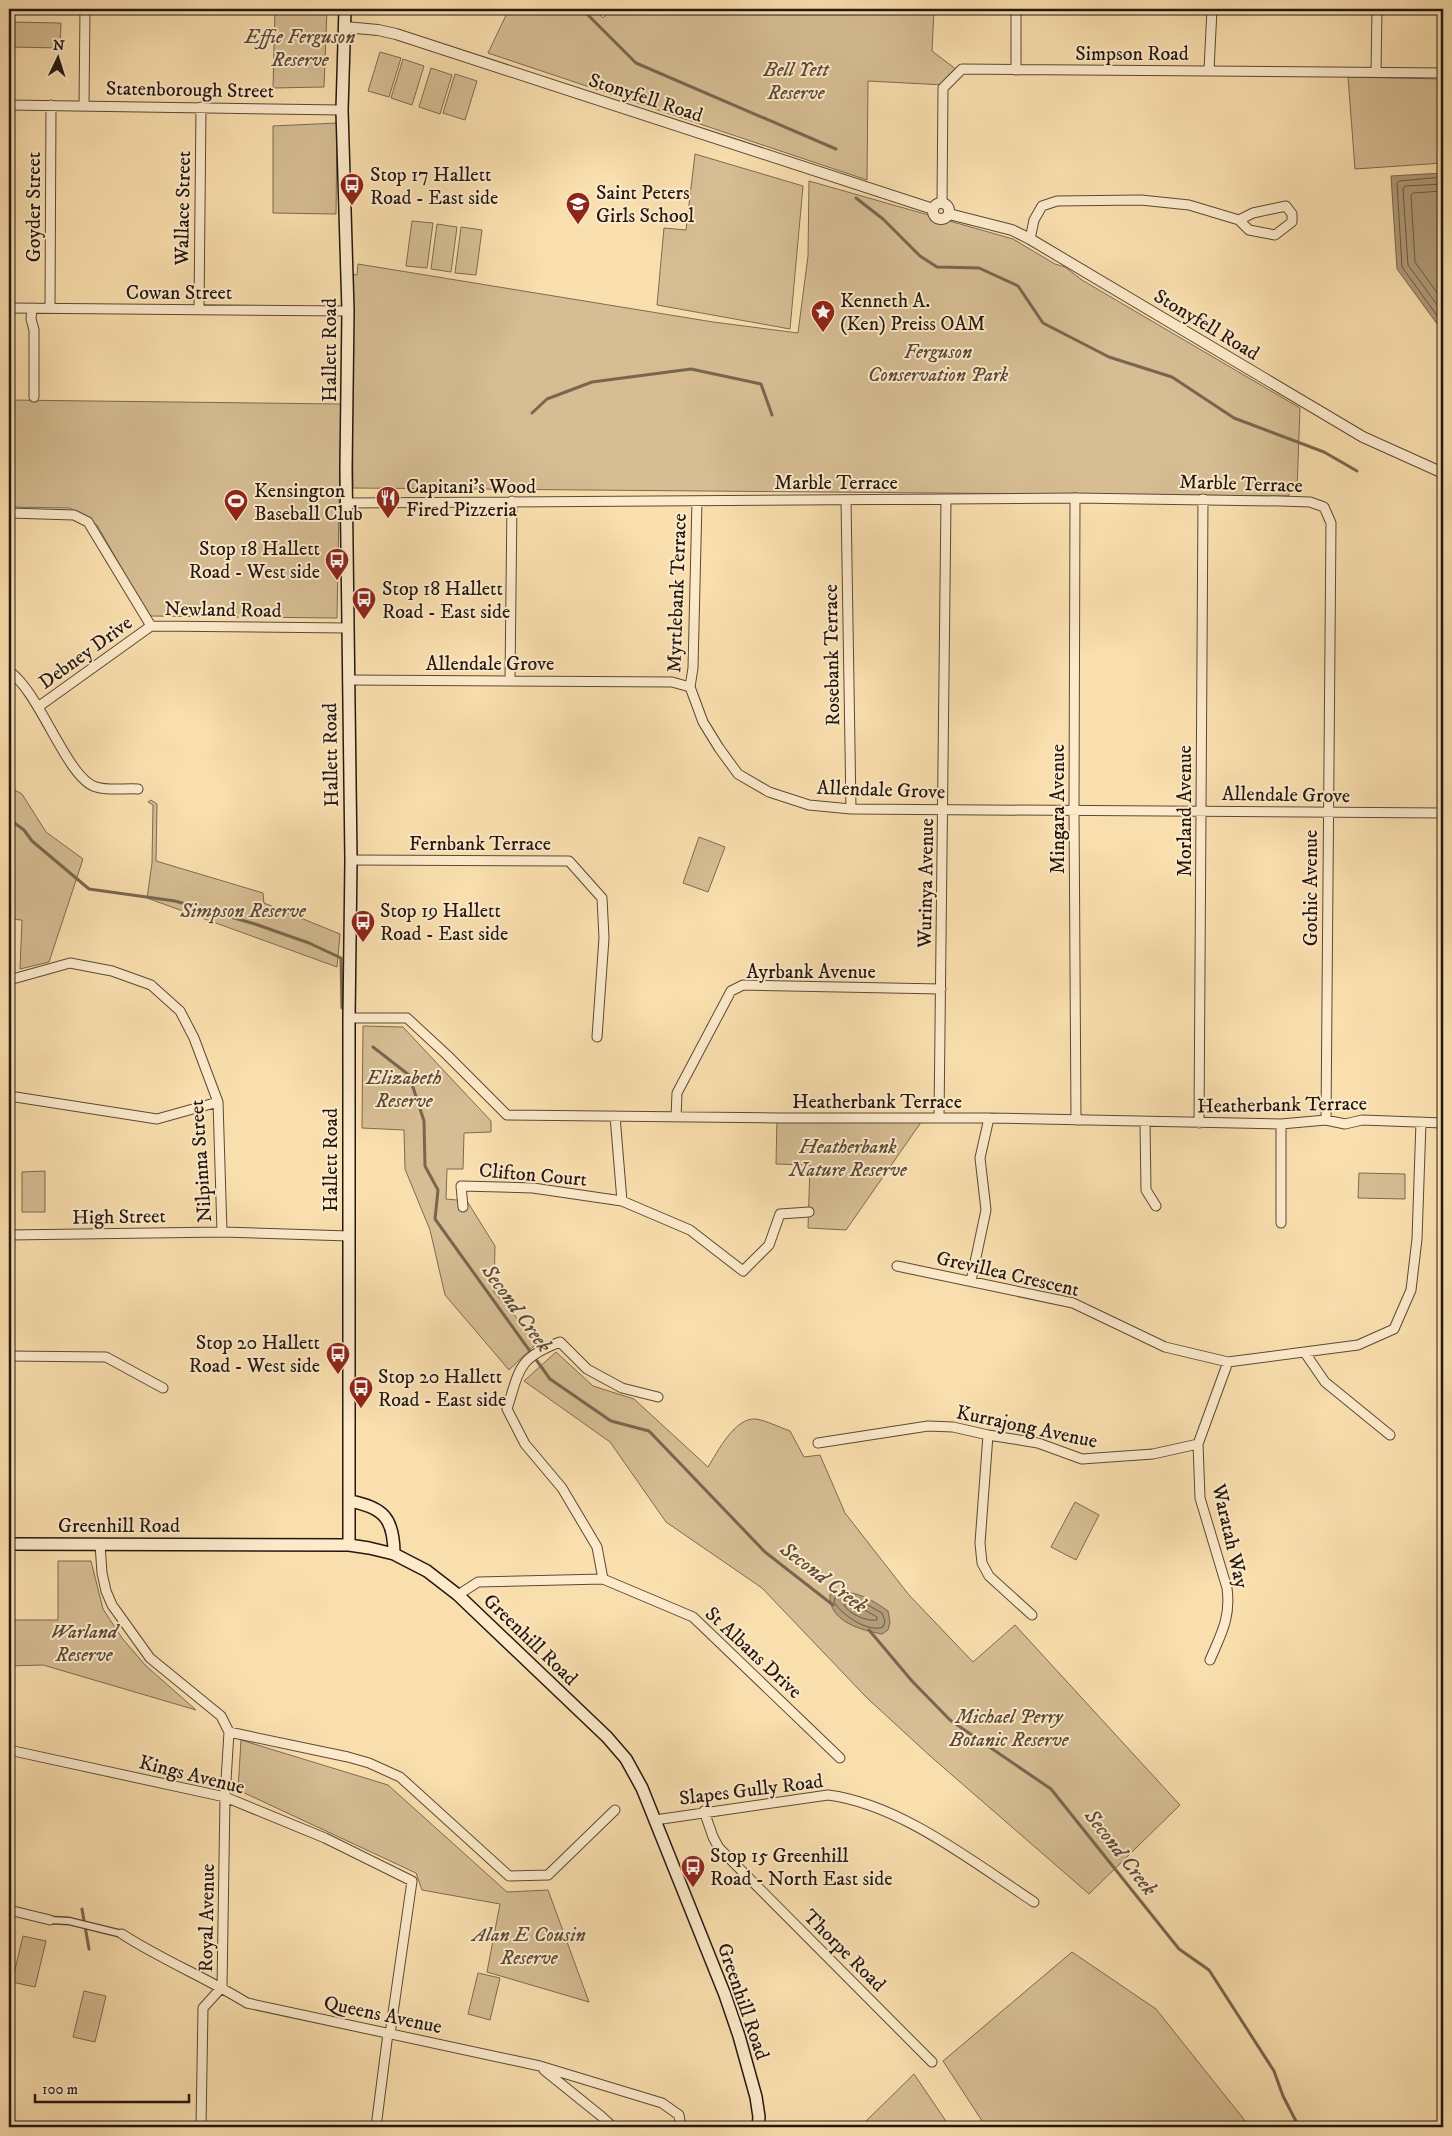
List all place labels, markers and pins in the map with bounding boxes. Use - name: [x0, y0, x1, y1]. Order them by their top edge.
- place label: Stop 17 Hallett Road - East side: [370, 163, 498, 211]
- bus stop icon: Stop 17 Hallett Road - East side: [339, 172, 365, 206]
- place label: Saint Peters Girls School: [596, 181, 694, 229]
- school or university icon: Saint Peters Girls School: [565, 191, 591, 225]
- place label: Kenneth A. (Ken) Preiss OAM: [840, 289, 985, 337]
- place icon: Kenneth A. (Ken) Preiss OAM: [810, 299, 836, 333]
- place label: Capitani's Wood Fired Pizzeria: [406, 475, 536, 523]
- place label: Kensington Baseball Club: [254, 479, 363, 527]
- restaurant icon: Capitani's Wood Fired Pizzeria: [375, 485, 401, 519]
- sports icon: Kensington Baseball Club: [223, 488, 249, 522]
- place label: Stop 18 Hallett Road - West side: [189, 537, 320, 585]
- bus stop icon: Stop 18 Hallett Road - West side: [324, 547, 350, 581]
- place label: Stop 18 Hallett Road - East side: [382, 577, 510, 625]
- bus stop icon: Stop 18 Hallett Road - East side: [351, 586, 377, 620]
- place label: Stop 19 Hallett Road - East side: [380, 899, 508, 947]
- bus stop icon: Stop 19 Hallett Road - East side: [350, 909, 376, 943]
- place label: Stop 20 Hallett Road - West side: [189, 1331, 320, 1379]
- bus stop icon: Stop 20 Hallett Road - West side: [325, 1341, 351, 1375]
- place label: Stop 20 Hallett Road - East side: [378, 1365, 506, 1413]
- bus stop icon: Stop 20 Hallett Road - East side: [348, 1375, 374, 1409]
- place label: Stop 15 Greenhill Road - North East side: [710, 1844, 893, 1892]
- bus stop icon: Stop 15 Greenhill Road - North East side: [680, 1854, 706, 1888]

